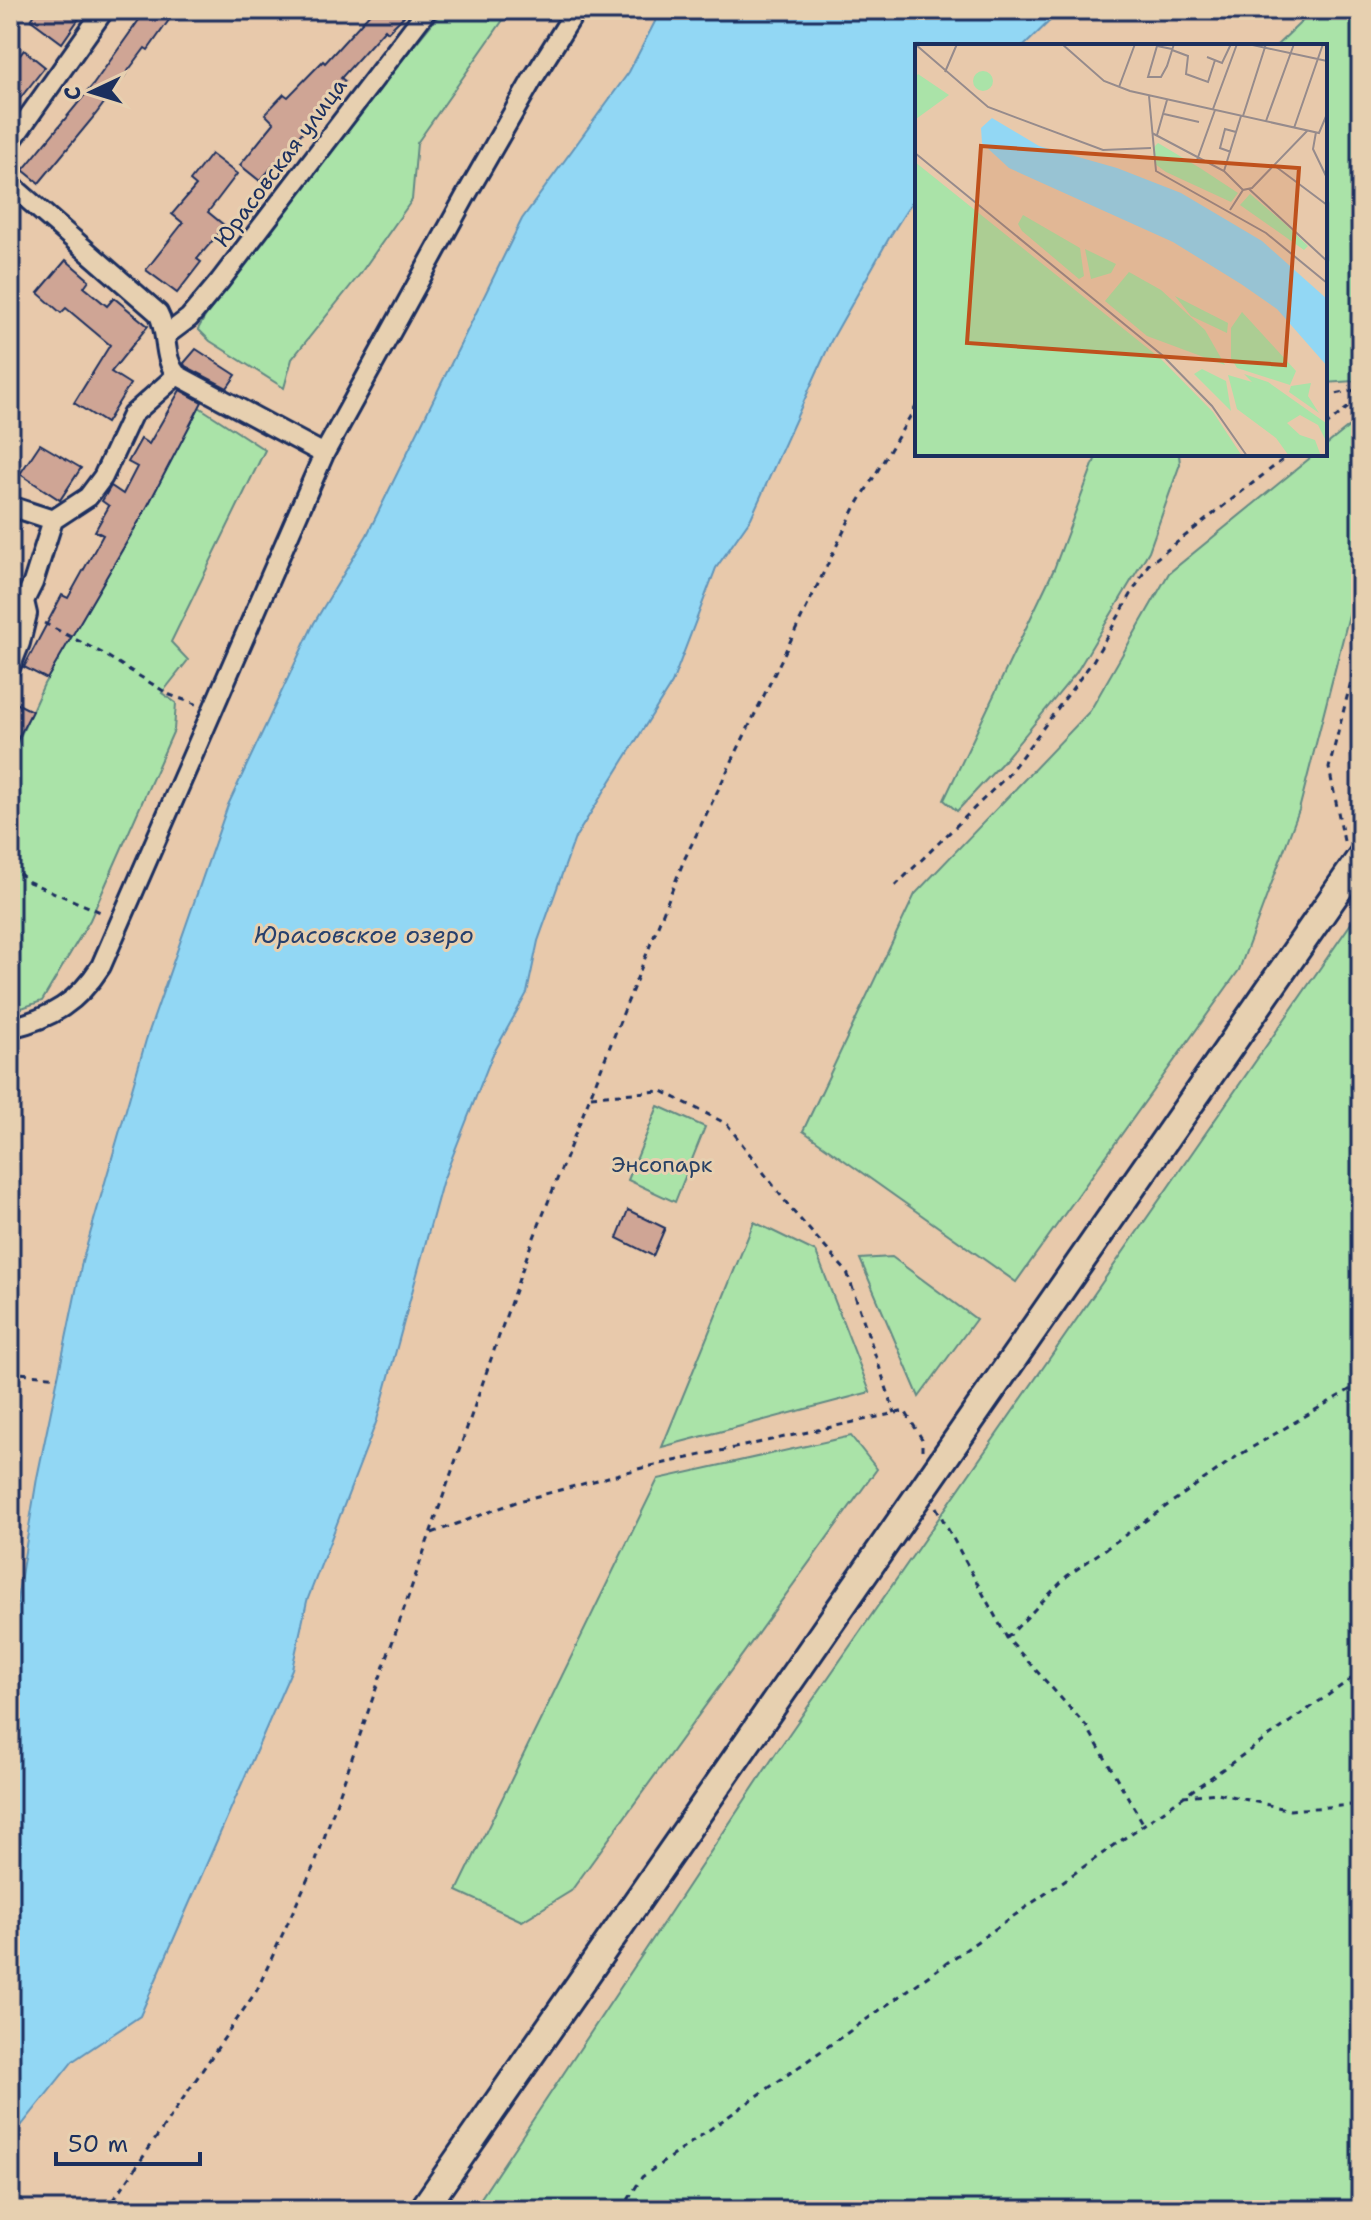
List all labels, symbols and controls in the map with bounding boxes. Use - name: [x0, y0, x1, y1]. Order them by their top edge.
- inset map: [915, 44, 1327, 456]
- north arrow: [52, 52, 132, 132]
- street label: Юрасовская улица: [207, 72, 354, 253]
- text: С: [58, 86, 87, 101]
- water label: Юрасовское озеро: [254, 919, 474, 951]
- park label: Энсопарк: [612, 1150, 713, 1179]
- scale bar: [56, 2116, 200, 2166]
- text: 50 m: [68, 2128, 128, 2160]

